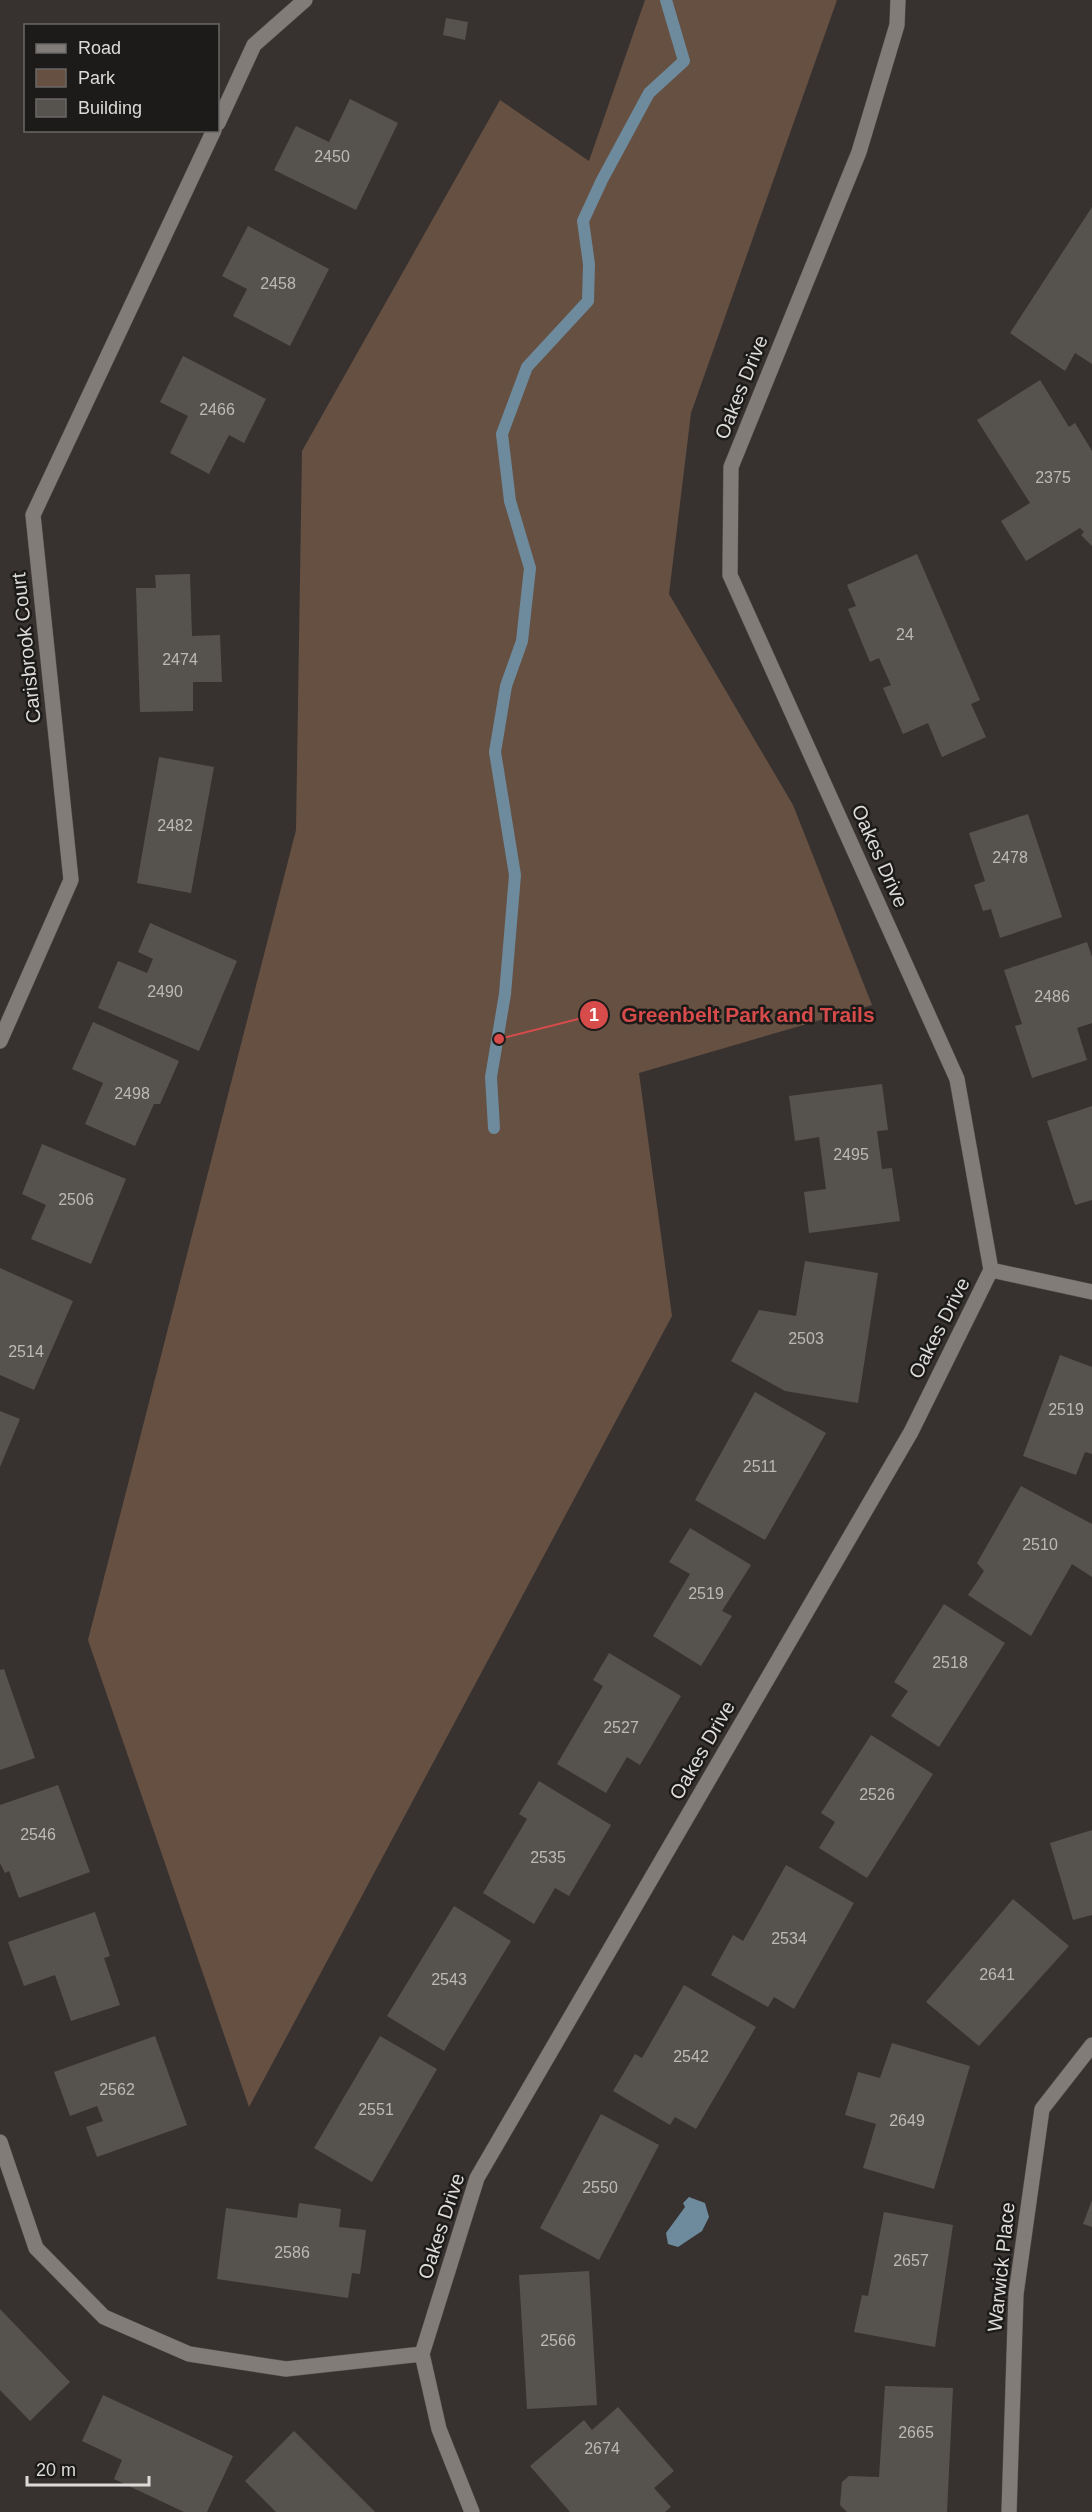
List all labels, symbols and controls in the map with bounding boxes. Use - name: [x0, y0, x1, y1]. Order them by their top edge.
- legend: [24, 24, 219, 132]
- text: Road: [78, 38, 121, 58]
- text: Park: [78, 68, 116, 88]
- text: Building: [78, 98, 142, 118]
- house number: 2450: [314, 148, 350, 165]
- house number: 2458: [260, 275, 296, 292]
- street label: Oakes Drive: [710, 332, 772, 442]
- house number: 2466: [199, 401, 235, 418]
- house number: 2375: [1035, 469, 1071, 486]
- street label: Carisbrook Court: [7, 571, 45, 724]
- house number: 24: [896, 626, 914, 643]
- house number: 2474: [162, 651, 198, 668]
- street label: Oakes Drive: [848, 801, 912, 911]
- house number: 2482: [157, 817, 193, 834]
- house number: 2478: [992, 849, 1028, 866]
- house number: 2490: [147, 983, 183, 1000]
- house number: 2486: [1034, 988, 1070, 1005]
- callout: Greenbelt Park and Trails: [579, 996, 887, 1035]
- text: Greenbelt Park and Trails: [621, 1003, 875, 1026]
- text: 1: [589, 1005, 599, 1025]
- house number: 2498: [114, 1085, 150, 1102]
- house number: 2495: [833, 1146, 869, 1163]
- house number: 2506: [58, 1191, 94, 1208]
- street label: Oakes Drive: [904, 1274, 974, 1382]
- house number: 2503: [788, 1330, 824, 1347]
- house number: 2514: [8, 1343, 44, 1360]
- house number: 2519: [1048, 1401, 1084, 1418]
- house number: 2511: [743, 1458, 777, 1475]
- house number: 2510: [1022, 1536, 1058, 1553]
- house number: 2519: [688, 1585, 724, 1602]
- house number: 2518: [932, 1654, 968, 1671]
- street label: Oakes Drive: [665, 1697, 739, 1803]
- house number: 2527: [603, 1719, 639, 1736]
- house number: 2526: [859, 1786, 895, 1803]
- house number: 2546: [20, 1826, 56, 1843]
- house number: 2535: [530, 1849, 566, 1866]
- house number: 2534: [771, 1930, 807, 1947]
- house number: 2641: [979, 1966, 1015, 1983]
- house number: 2543: [431, 1971, 467, 1988]
- house number: 2542: [673, 2048, 709, 2065]
- house number: 2562: [99, 2081, 135, 2098]
- house number: 2551: [358, 2101, 394, 2118]
- house number: 2649: [889, 2112, 925, 2129]
- street label: Oakes Drive: [414, 2170, 468, 2282]
- house number: 2550: [582, 2179, 618, 2196]
- street label: Warwick Place: [983, 2201, 1019, 2333]
- house number: 2586: [274, 2244, 310, 2261]
- house number: 2657: [893, 2252, 929, 2269]
- house number: 2566: [540, 2332, 576, 2349]
- house number: 2665: [898, 2424, 934, 2441]
- house number: 2674: [584, 2440, 620, 2457]
- scale bar: [27, 2449, 148, 2487]
- text: 20 m: [36, 2460, 76, 2480]

